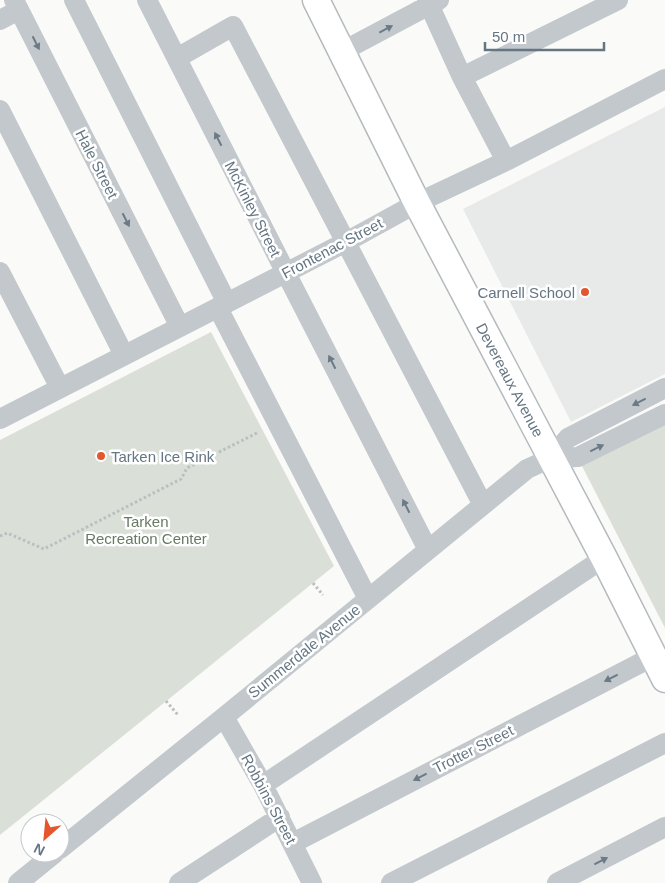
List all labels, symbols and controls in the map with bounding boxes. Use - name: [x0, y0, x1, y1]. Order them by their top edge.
- scale bar: [485, 20, 604, 52]
- one-way arrow: [379, 24, 392, 33]
- text: 50 m: [492, 28, 525, 45]
- one-way arrow: [32, 36, 40, 51]
- street label: Hale Street: [72, 127, 122, 202]
- one-way arrow: [214, 132, 222, 147]
- street label: McKinley Street: [222, 158, 285, 260]
- one-way arrow: [121, 212, 130, 227]
- street label: Frontenac Street: [279, 214, 386, 282]
- place label: Carnell School: [477, 284, 575, 301]
- marker: Carnell School: [579, 286, 591, 298]
- street label: Devereaux Avenue: [473, 320, 547, 440]
- one-way arrow: [328, 355, 336, 369]
- one-way arrow: [632, 398, 646, 406]
- one-way arrow: [590, 444, 604, 452]
- place label: Tarken Ice Rink: [111, 448, 215, 465]
- marker: Tarken Ice Rink: [95, 450, 107, 462]
- one-way arrow: [402, 499, 410, 514]
- park label: Tarken Recreation Center: [85, 513, 207, 547]
- street label: Summerdale Avenue: [245, 601, 363, 701]
- one-way arrow: [603, 674, 618, 682]
- street label: Trotter Street: [430, 721, 517, 777]
- street label: Robbins Street: [238, 751, 300, 848]
- one-way arrow: [412, 773, 427, 781]
- north arrow: [20, 813, 70, 863]
- text: N: [31, 840, 47, 859]
- one-way arrow: [593, 857, 608, 865]

